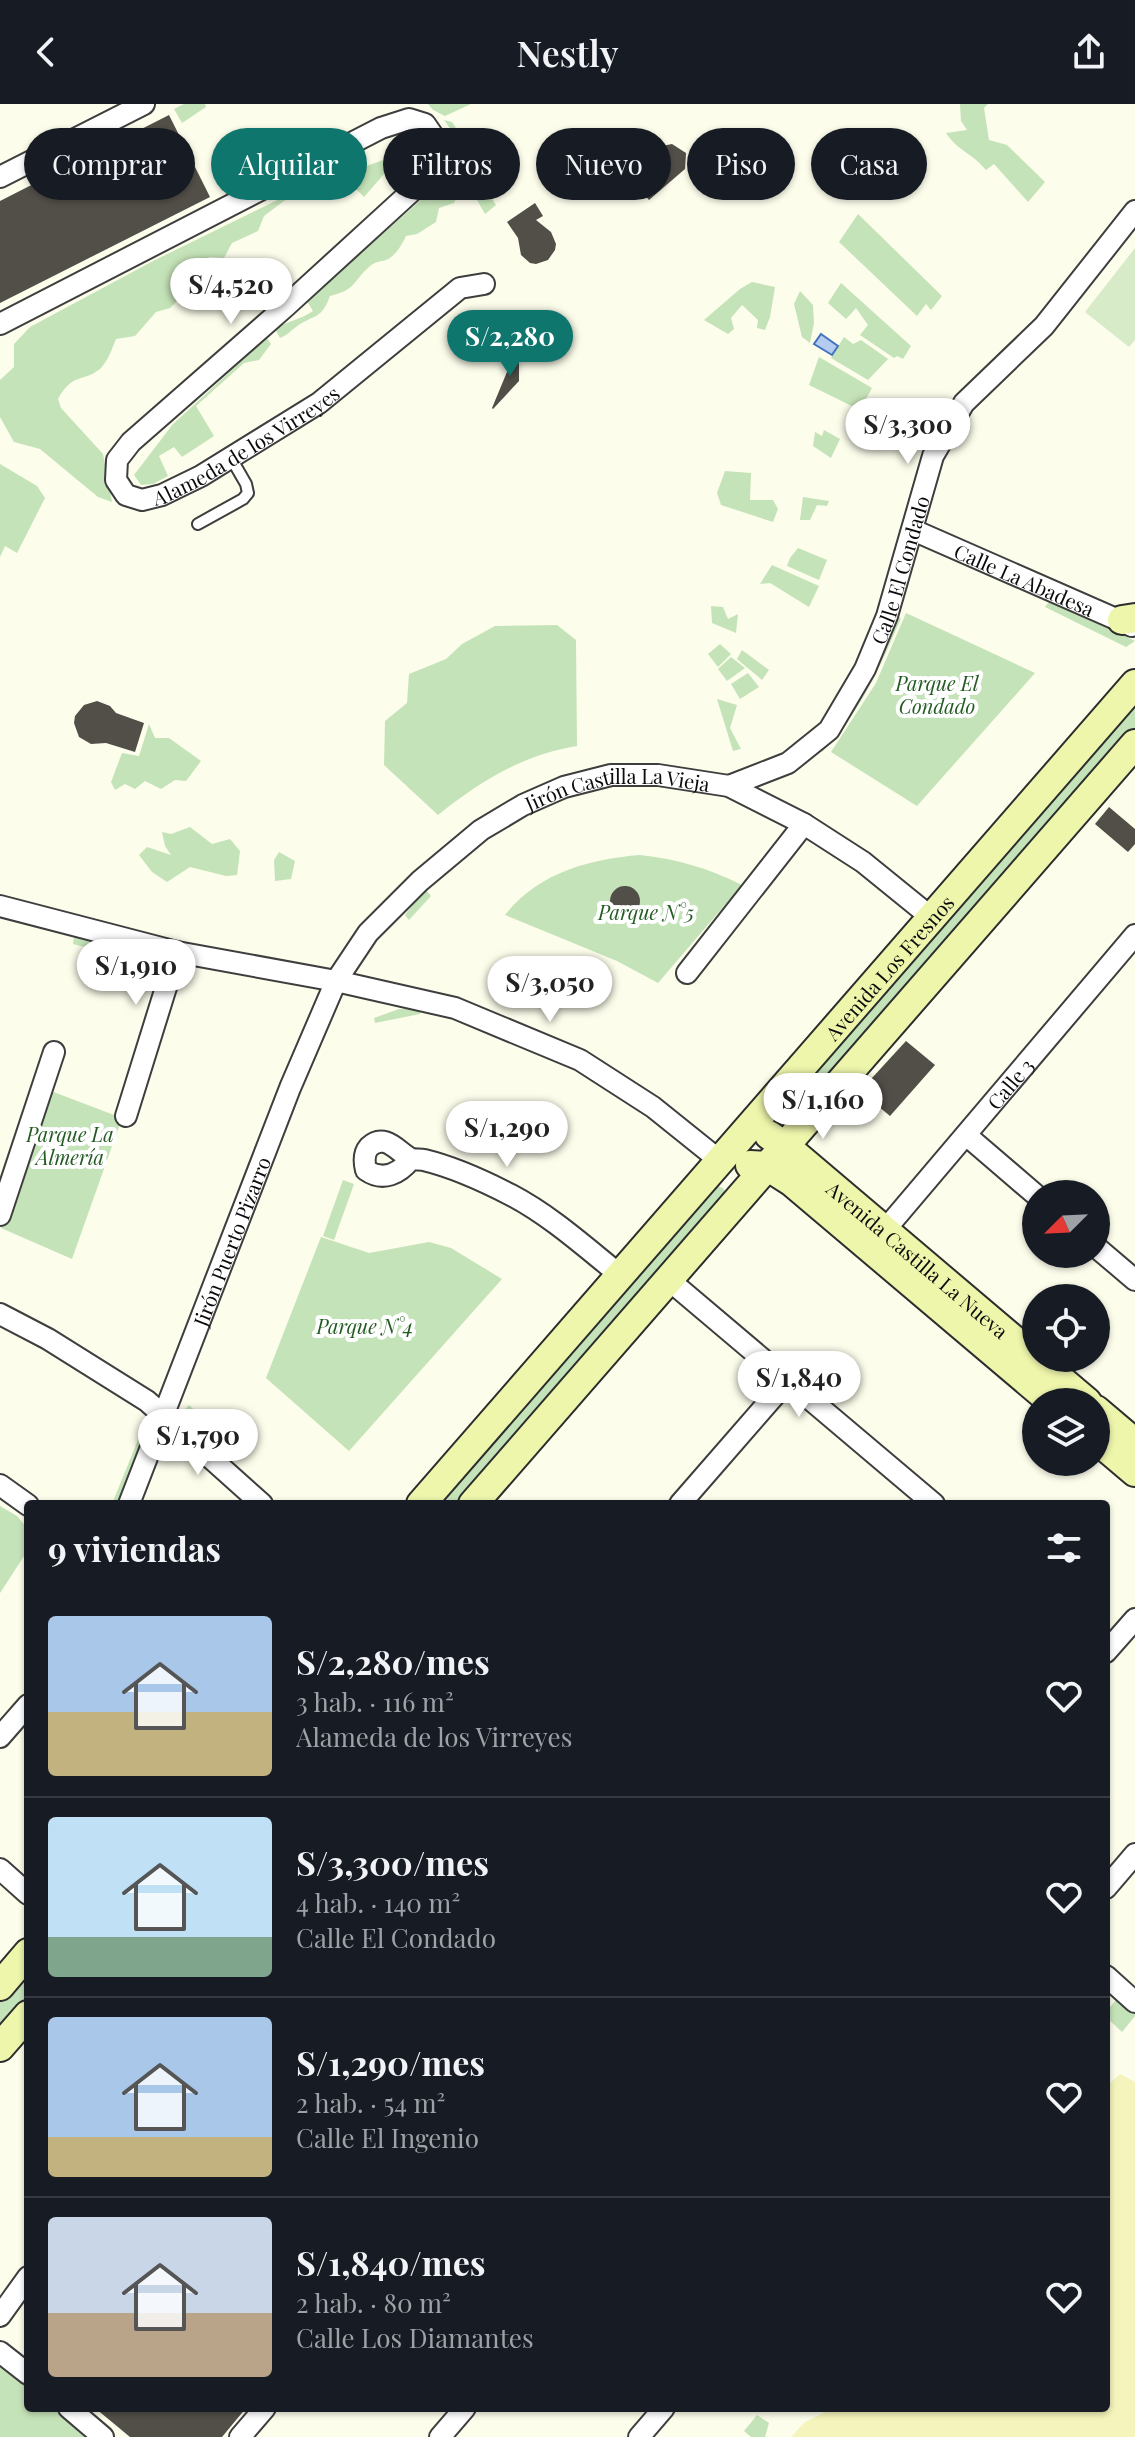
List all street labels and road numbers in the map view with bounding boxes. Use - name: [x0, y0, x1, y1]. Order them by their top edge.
- street label: Alameda de los Virreyes: [149, 379, 344, 510]
- street label: Calle El Condado: [863, 492, 934, 648]
- street label: Calle La Abadesa: [950, 536, 1099, 622]
- street label: Jirón Castilla La Vieja: [519, 762, 712, 817]
- street label: Avenida Los Fresnos: [817, 889, 959, 1046]
- street label: Calle 3: [980, 1052, 1039, 1114]
- street label: Jirón Puerto Pizarro: [185, 1152, 276, 1331]
- street label: Avenida Castilla La Nueva: [821, 1174, 1015, 1344]

